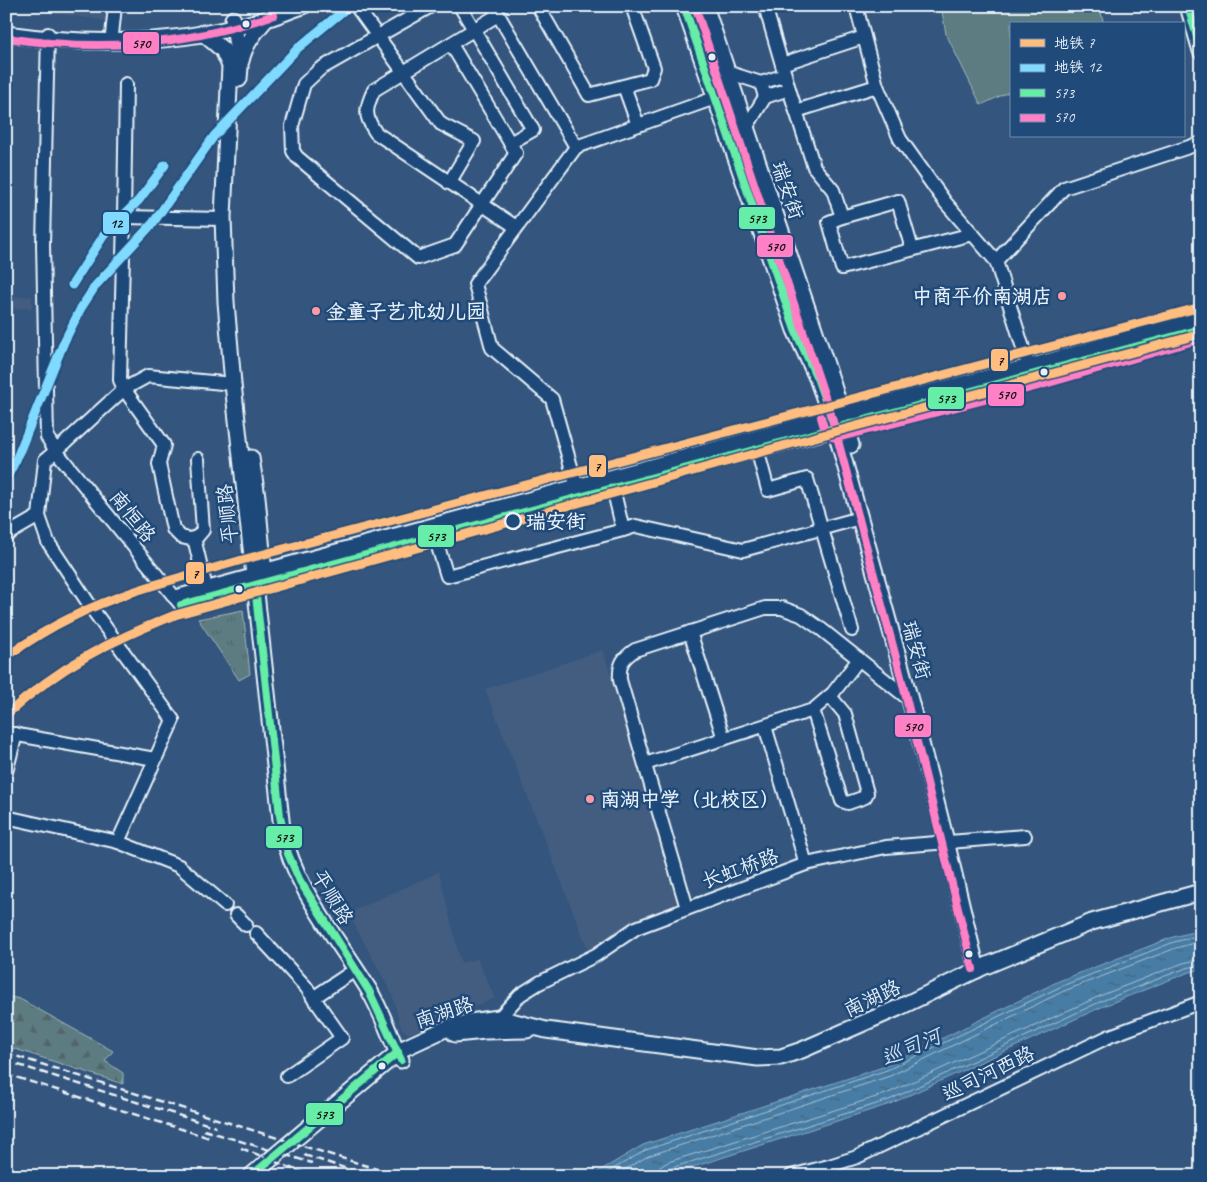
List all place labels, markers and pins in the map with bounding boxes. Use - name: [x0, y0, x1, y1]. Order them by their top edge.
- unlabelled marker: [241, 19, 251, 29]
- unlabelled marker: [707, 52, 717, 62]
- place label: 中商平价南湖店: [912, 284, 1052, 309]
- marker: 中商平价南湖店: [1056, 290, 1068, 302]
- place label: 金童子艺术幼儿园: [326, 299, 486, 324]
- marker: 金童子艺术幼儿园: [310, 305, 322, 317]
- unlabelled marker: [1039, 367, 1049, 377]
- place label: 瑞安街: [526, 509, 586, 534]
- marker: 瑞安街: [504, 512, 522, 530]
- unlabelled marker: [234, 584, 244, 594]
- place label: 南湖中学（北校区）: [600, 787, 780, 812]
- marker: 南湖中学（北校区）: [584, 793, 596, 805]
- unlabelled marker: [964, 949, 974, 959]
- unlabelled marker: [377, 1061, 387, 1071]

